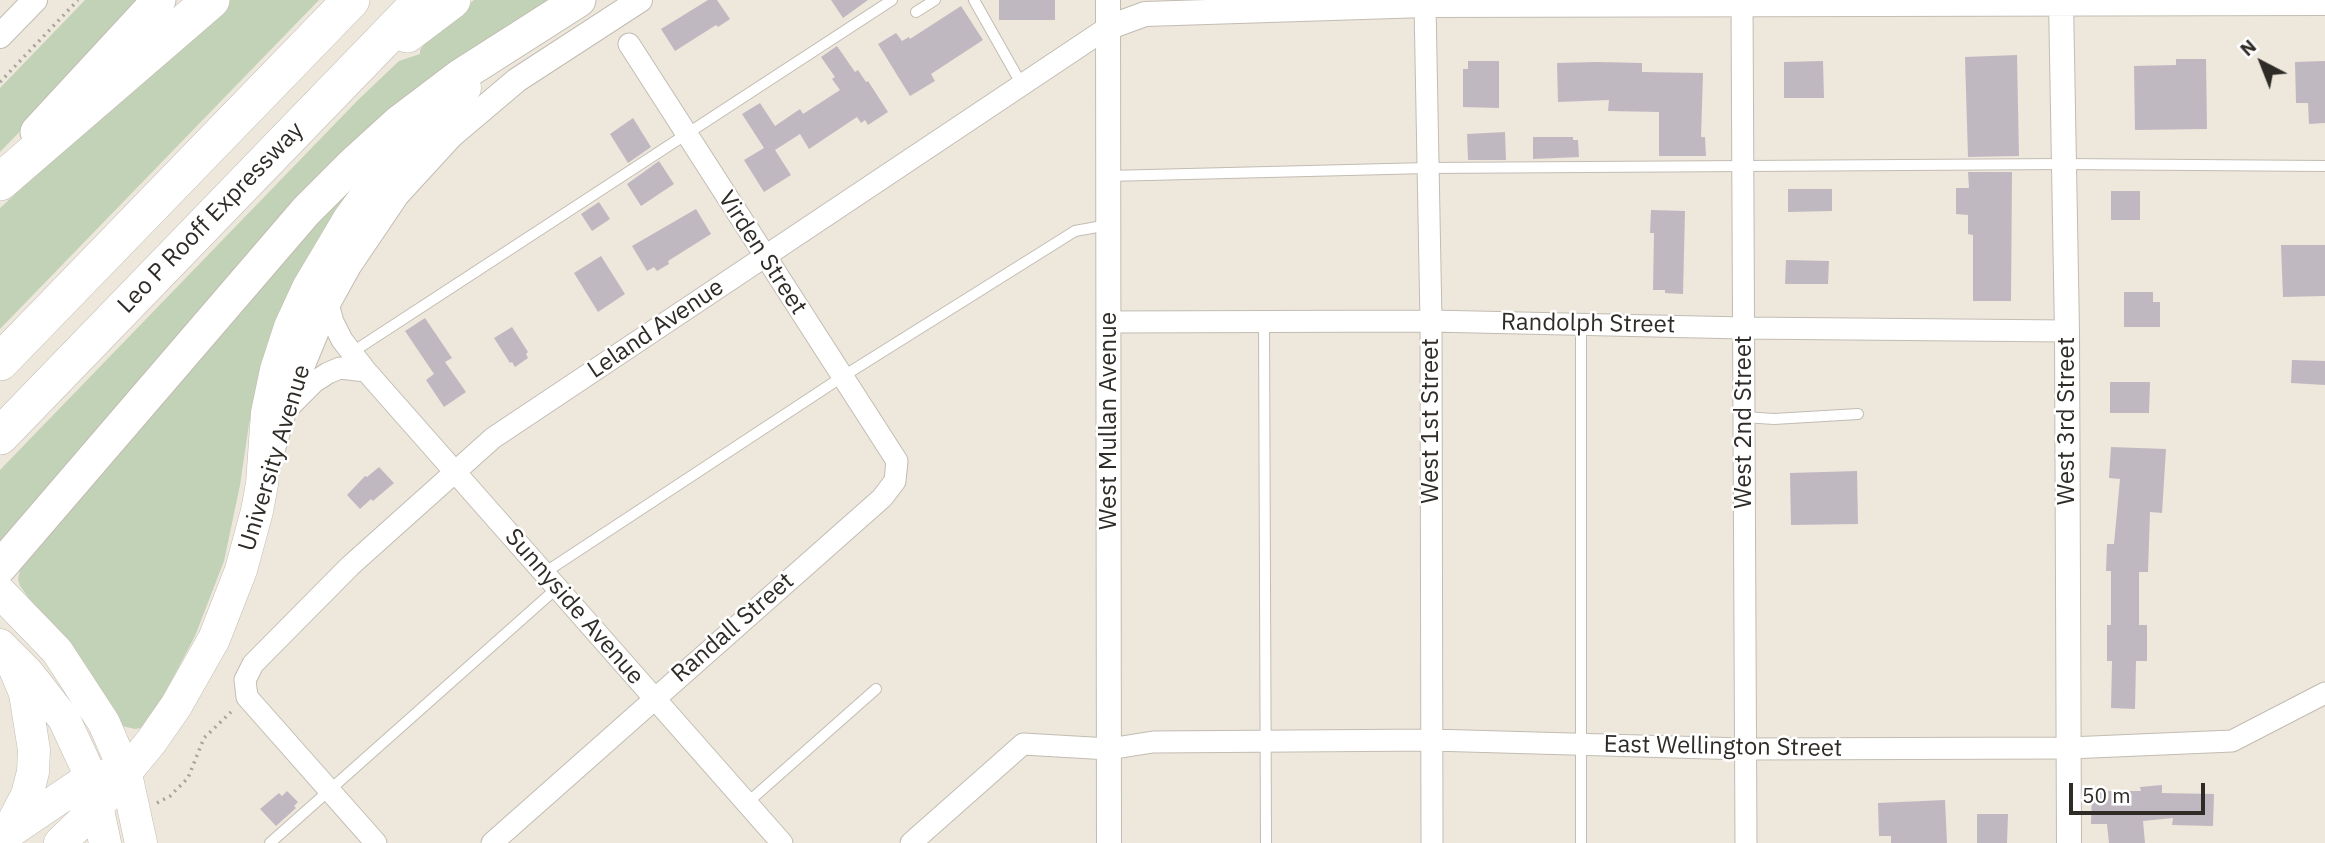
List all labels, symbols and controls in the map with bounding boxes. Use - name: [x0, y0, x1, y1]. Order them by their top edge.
- north arrow: [2227, 28, 2297, 98]
- text: N: [2235, 34, 2261, 61]
- street label: Leo P Rooff Expressway: [112, 116, 310, 320]
- street label: Virden Street: [711, 186, 813, 320]
- street label: Leland Avenue: [583, 273, 729, 385]
- street label: Randolph Street: [1501, 308, 1675, 340]
- street label: West Mullan Avenue: [1095, 312, 1123, 530]
- street label: West 2nd Street: [1730, 335, 1758, 509]
- street label: West 3rd Street: [2053, 337, 2081, 505]
- street label: West 1st Street: [1417, 338, 1445, 504]
- street label: University Avenue: [233, 361, 317, 555]
- street label: Sunnyside Avenue: [498, 523, 650, 691]
- street label: Randall Street: [666, 567, 800, 689]
- street label: East Wellington Street: [1603, 731, 1843, 763]
- scale bar: [2073, 770, 2210, 814]
- text: 50 m: [2082, 781, 2131, 809]

